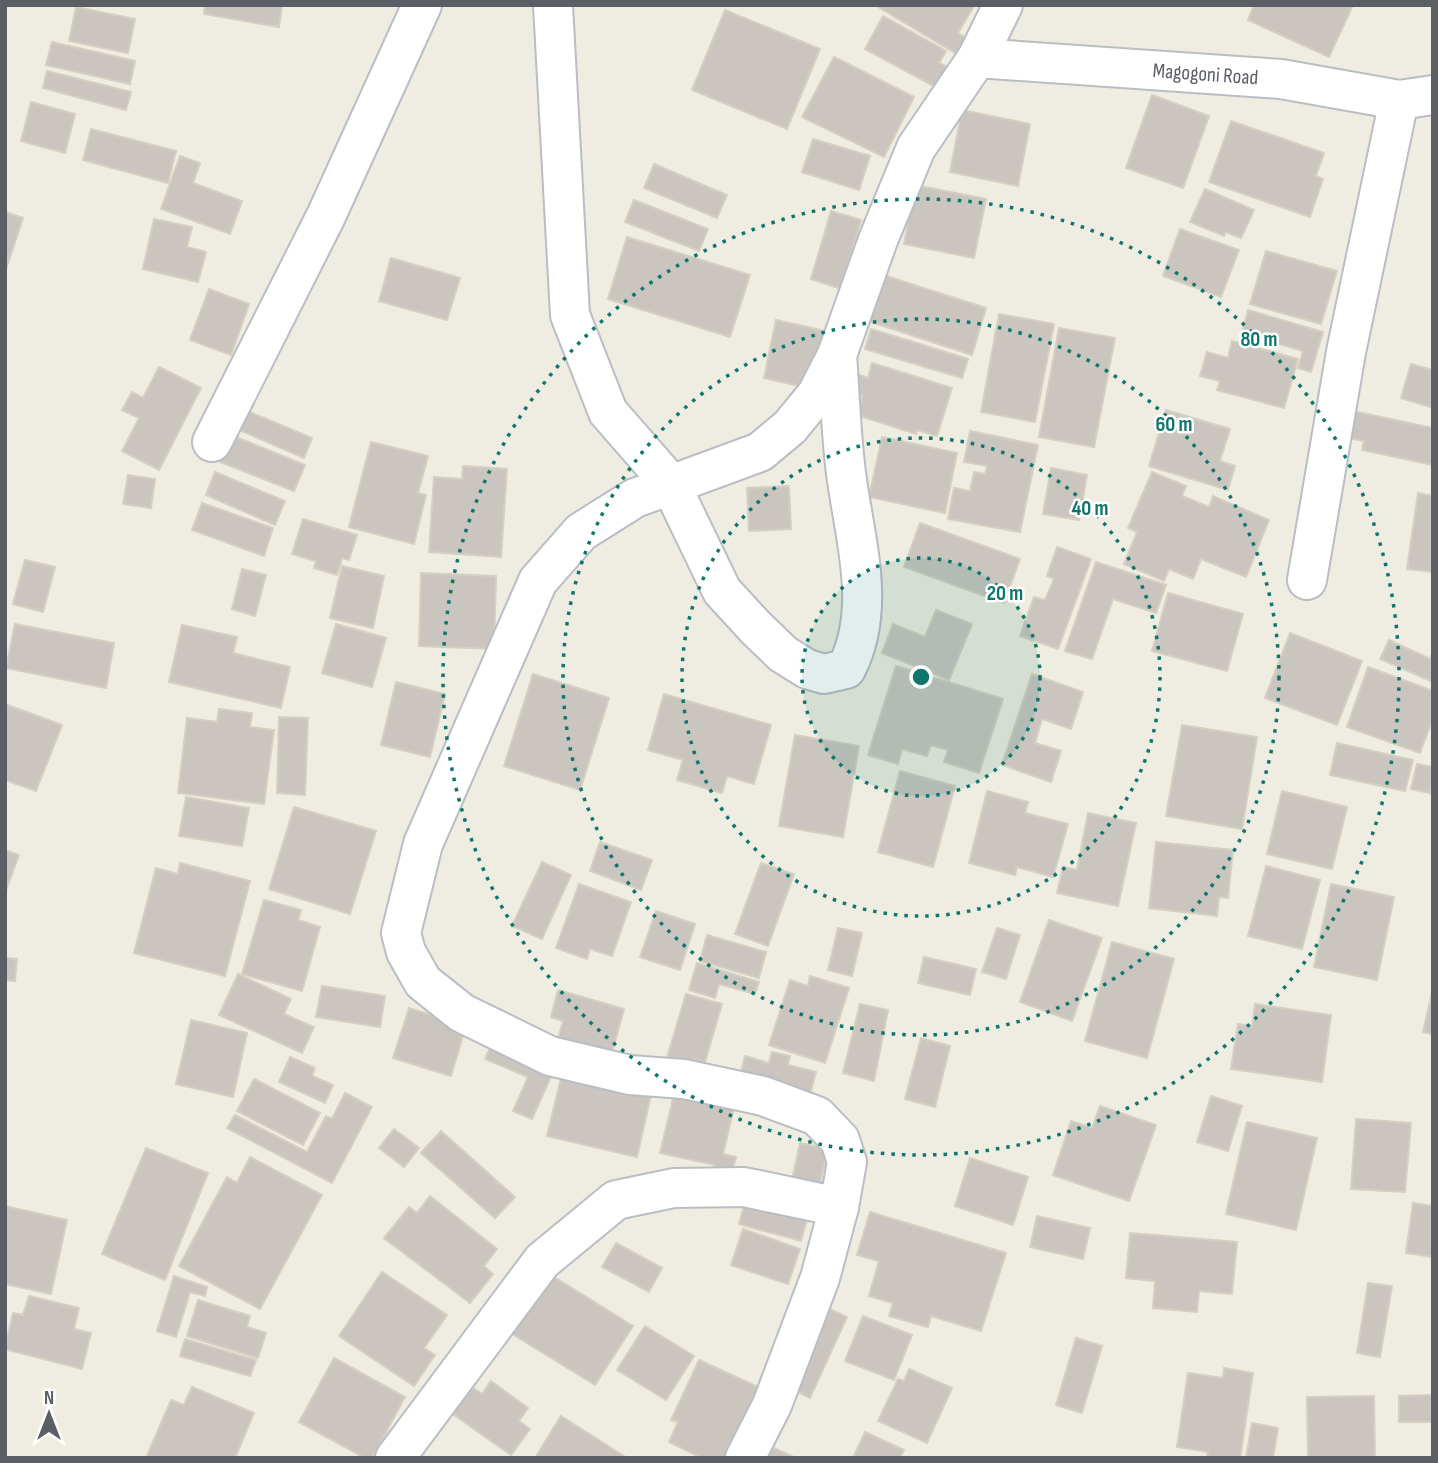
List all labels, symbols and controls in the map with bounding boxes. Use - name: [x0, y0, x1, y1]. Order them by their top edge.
- street label: Magogoni Road: [1152, 58, 1259, 90]
- text: 80 m: [1240, 327, 1278, 352]
- text: 60 m: [1155, 412, 1193, 437]
- text: 40 m: [1072, 496, 1108, 521]
- text: 20 m: [987, 581, 1023, 606]
- centre of rings: [909, 665, 933, 689]
- north arrow: [14, 1379, 84, 1449]
- text: N: [44, 1387, 54, 1410]

